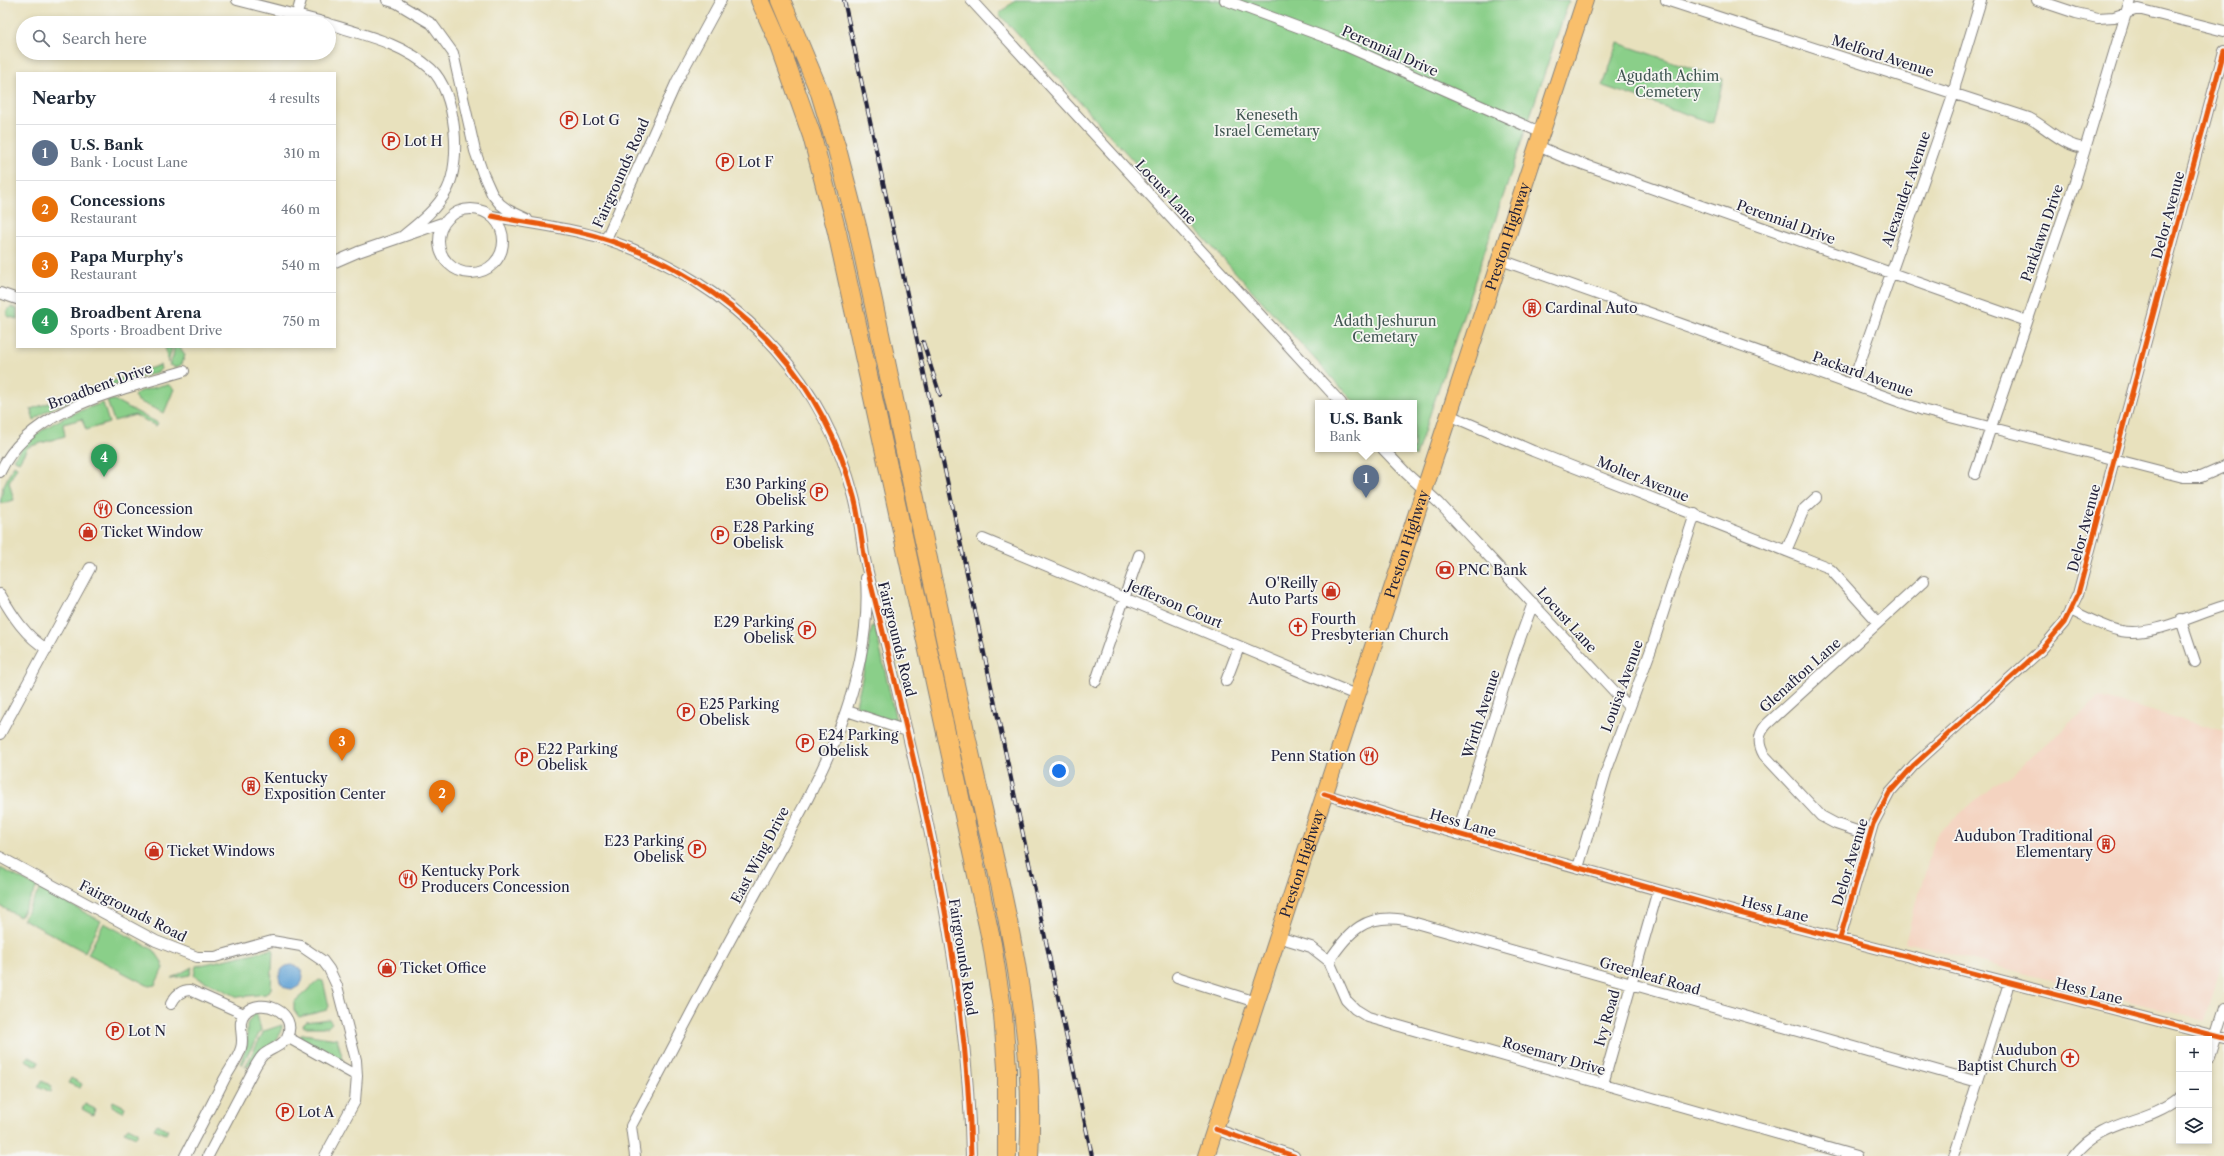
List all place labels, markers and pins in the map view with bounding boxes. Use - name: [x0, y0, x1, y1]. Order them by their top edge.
- parking icon: Lot G: [559, 110, 579, 130]
- place label: Lot G: [582, 111, 620, 129]
- parking icon: Lot H: [381, 131, 401, 151]
- place label: Lot H: [404, 132, 442, 150]
- parking icon: Lot F: [715, 152, 735, 172]
- place label: Lot F: [738, 153, 774, 171]
- building icon: Cardinal Auto: [1522, 298, 1542, 318]
- place label: Cardinal Auto: [1545, 299, 1637, 317]
- pin: 4: [91, 444, 117, 477]
- pin: 1: [1353, 465, 1379, 498]
- place label: E30 Parking Obelisk: [725, 475, 807, 509]
- parking icon: E30 Parking Obelisk: [809, 482, 829, 502]
- restaurant icon: Concession: [93, 499, 113, 519]
- place label: Concession: [116, 500, 193, 518]
- place label: E28 Parking Obelisk: [733, 518, 814, 552]
- shop icon: Ticket Window: [78, 522, 98, 542]
- place label: Ticket Window: [101, 523, 203, 541]
- parking icon: E28 Parking Obelisk: [710, 525, 730, 545]
- bank icon: PNC Bank: [1435, 560, 1455, 580]
- place label: PNC Bank: [1458, 561, 1528, 579]
- place label: O'Reilly Auto Parts: [1248, 574, 1318, 608]
- shop icon: O'Reilly Auto Parts: [1321, 581, 1341, 601]
- place label: Fourth Presbyterian Church: [1311, 610, 1449, 644]
- place label: E29 Parking Obelisk: [714, 613, 795, 647]
- church icon: Fourth Presbyterian Church: [1288, 617, 1308, 637]
- parking icon: E29 Parking Obelisk: [797, 620, 817, 640]
- place label: E25 Parking Obelisk: [699, 695, 779, 729]
- parking icon: E25 Parking Obelisk: [676, 702, 696, 722]
- place label: E24 Parking Obelisk: [818, 726, 899, 760]
- pin: 3: [329, 728, 355, 761]
- parking icon: E24 Parking Obelisk: [795, 733, 815, 753]
- place label: E22 Parking Obelisk: [537, 740, 618, 774]
- restaurant icon: Penn Station: [1359, 746, 1379, 766]
- parking icon: E22 Parking Obelisk: [514, 747, 534, 767]
- place label: Penn Station: [1271, 747, 1356, 765]
- place label: Kentucky Exposition Center: [264, 769, 386, 803]
- building icon: Kentucky Exposition Center: [241, 776, 261, 796]
- pin: 2: [429, 780, 455, 813]
- place label: Audubon Traditional Elementary: [1953, 827, 2093, 861]
- place label: E23 Parking Obelisk: [604, 832, 685, 866]
- building icon: Audubon Traditional Elementary: [2096, 834, 2116, 854]
- parking icon: E23 Parking Obelisk: [687, 839, 707, 859]
- shop icon: Ticket Windows: [144, 841, 164, 861]
- place label: Ticket Windows: [167, 842, 275, 860]
- place label: Kentucky Pork Producers Concession: [421, 862, 570, 896]
- restaurant icon: Kentucky Pork Producers Concession: [398, 869, 418, 889]
- shop icon: Ticket Office: [377, 958, 397, 978]
- place label: Ticket Office: [400, 959, 486, 977]
- parking icon: Lot N: [105, 1021, 125, 1041]
- place label: Lot N: [128, 1022, 166, 1040]
- place label: Audubon Baptist Church: [1957, 1041, 2057, 1075]
- church icon: Audubon Baptist Church: [2060, 1048, 2080, 1068]
- parking icon: Lot A: [275, 1102, 295, 1122]
- place label: Lot A: [298, 1103, 335, 1121]

